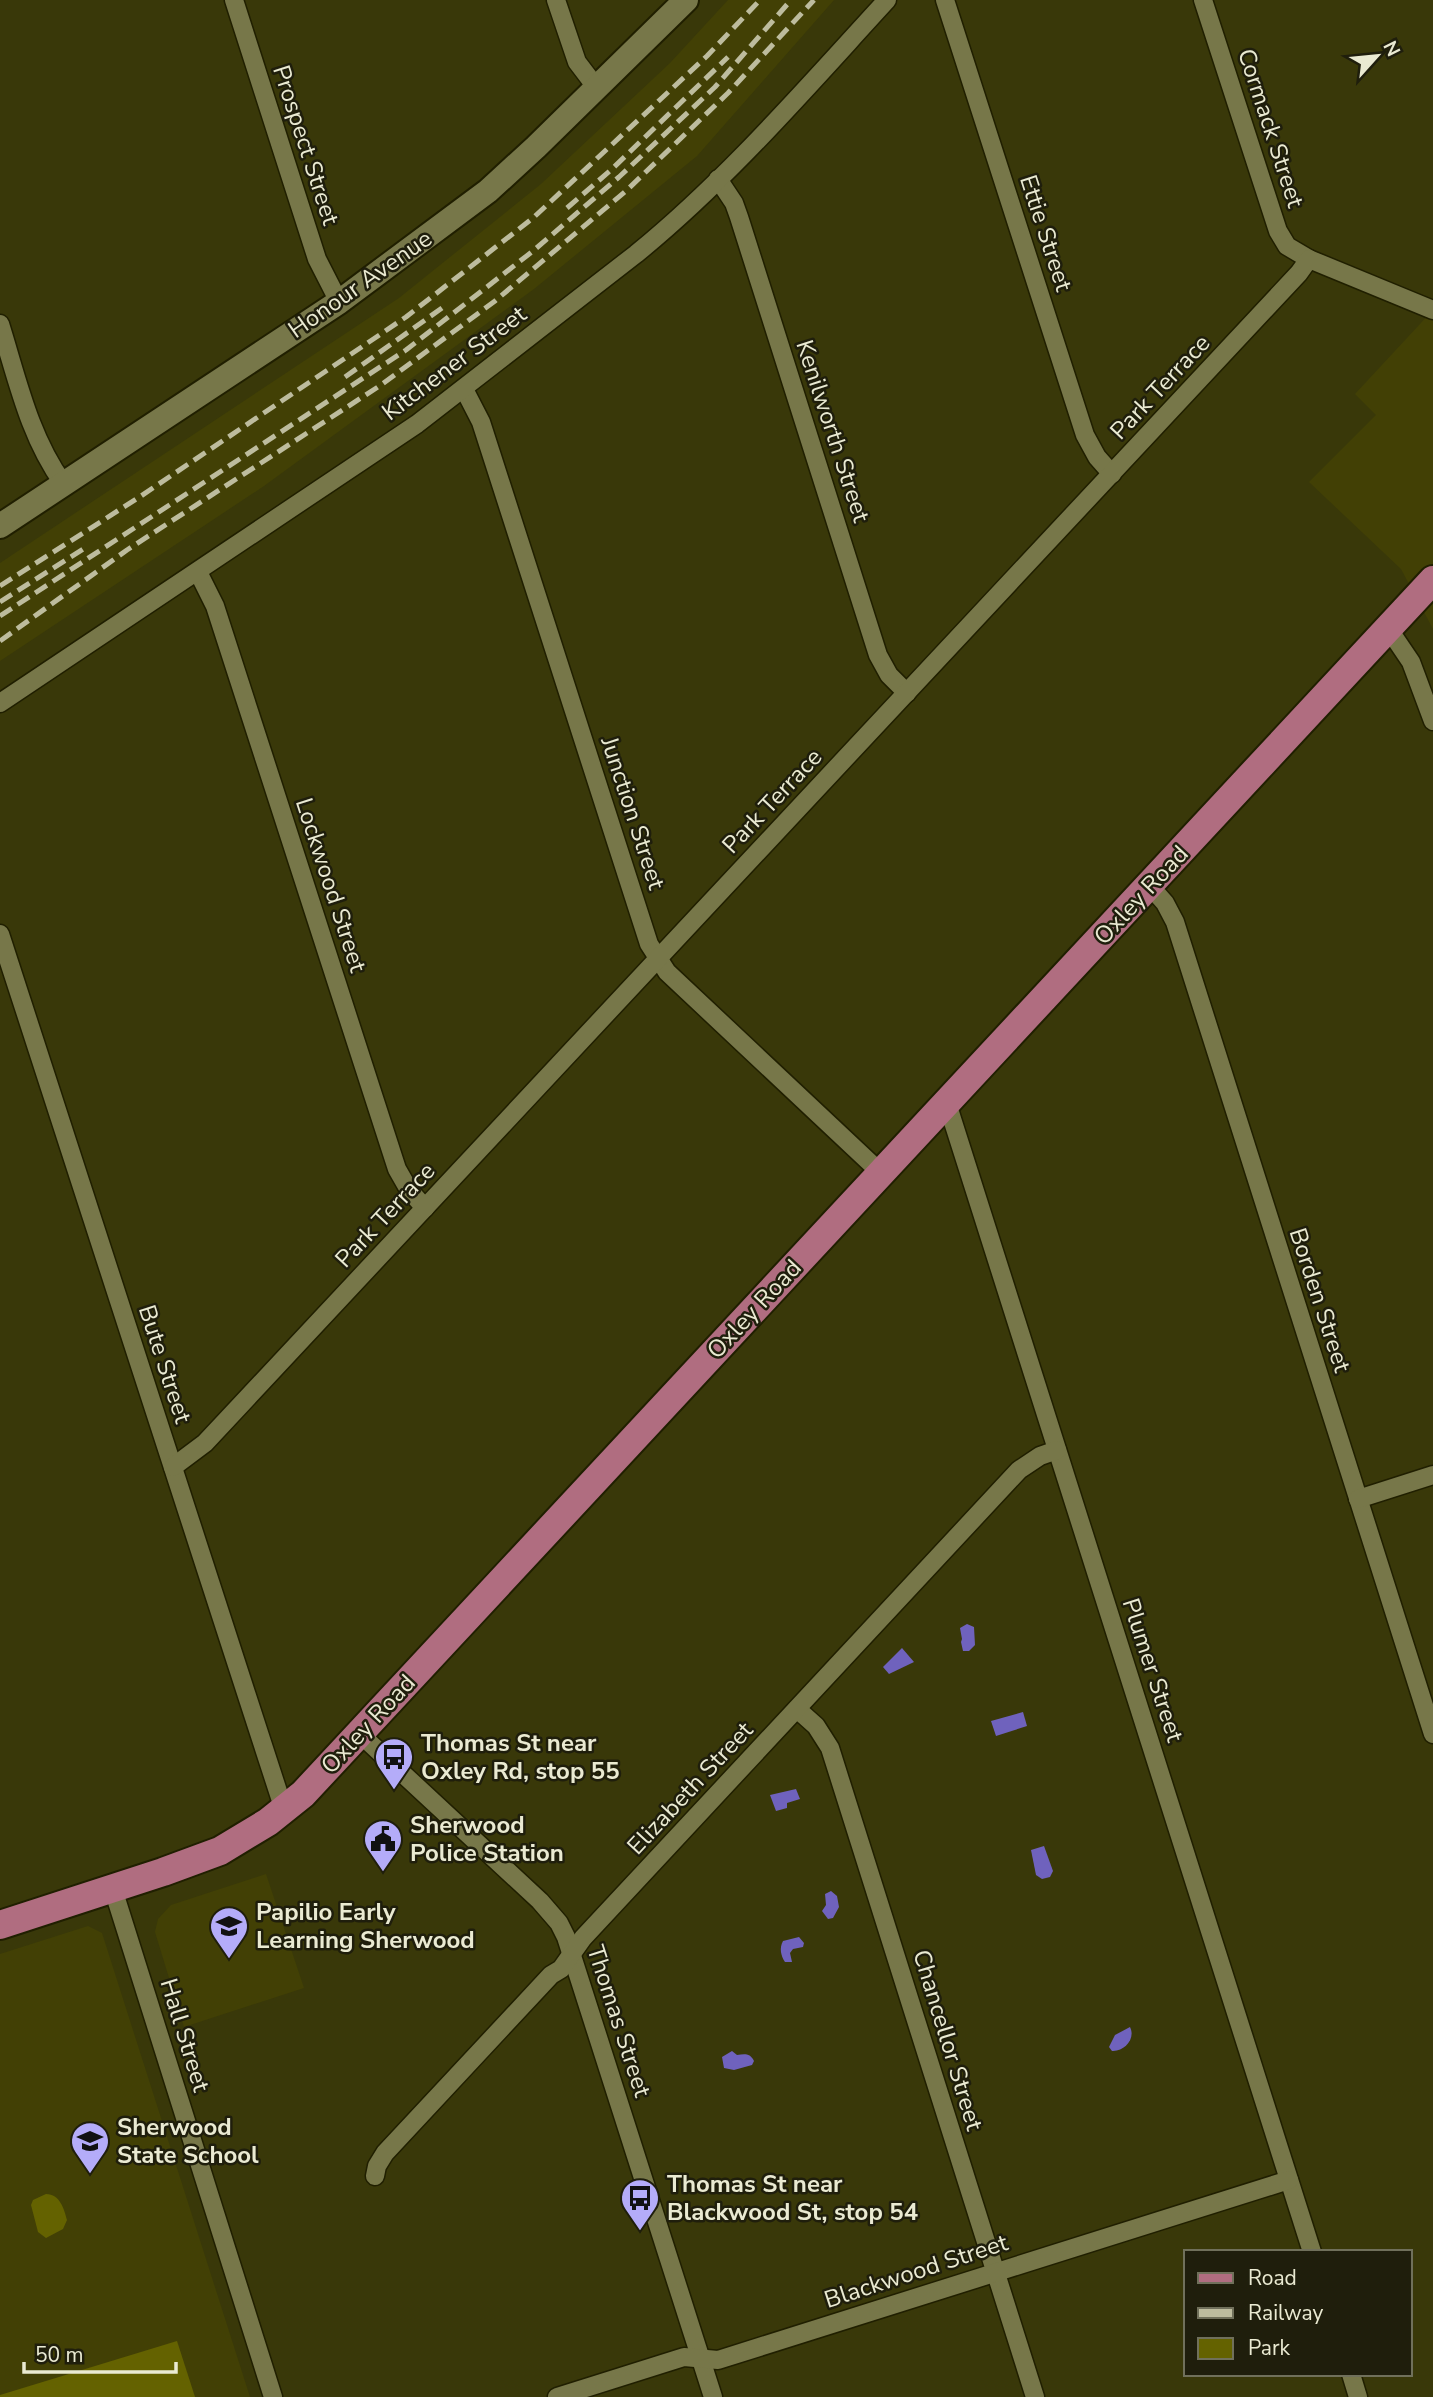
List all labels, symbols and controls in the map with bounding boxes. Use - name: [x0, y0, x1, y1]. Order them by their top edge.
- north arrow: [1342, 21, 1412, 91]
- text: N: [1376, 36, 1406, 61]
- street label: Cormack Street: [1230, 44, 1312, 212]
- street label: Prospect Street: [265, 61, 347, 230]
- street label: Ettie Street: [1012, 171, 1080, 296]
- street label: Honour Avenue: [282, 223, 438, 345]
- street label: Kitchener Street: [375, 298, 533, 428]
- street label: Park Terrace: [1103, 327, 1217, 447]
- street label: Kenilworth Street: [788, 336, 878, 527]
- street label: Junction Street: [593, 732, 673, 894]
- street label: Park Terrace: [715, 741, 829, 861]
- street label: Lockwood Street: [288, 794, 374, 977]
- street label: Oxley Road: [1087, 838, 1195, 952]
- street label: Park Terrace: [328, 1155, 442, 1275]
- street label: Borden Street: [1282, 1224, 1359, 1377]
- street label: Oxley Road: [700, 1252, 808, 1366]
- street label: Bute Street: [131, 1301, 199, 1428]
- street label: Plumer Street: [1115, 1594, 1191, 1747]
- street label: Oxley Road: [314, 1667, 422, 1781]
- street label: Elizabeth Street: [620, 1714, 760, 1861]
- place label: Thomas St near Oxley Rd, stop 55: [421, 1727, 620, 1787]
- bus stop icon: Thomas St near Oxley Rd, stop 55: [373, 1736, 415, 1791]
- place label: Sherwood Police Station: [410, 1809, 564, 1869]
- public building icon: Sherwood Police Station: [362, 1818, 404, 1873]
- place label: Papilio Early Learning Sherwood: [256, 1896, 475, 1956]
- school or university icon: Papilio Early Learning Sherwood: [208, 1905, 250, 1960]
- street label: Thomas Street: [579, 1941, 659, 2102]
- street label: Chancellor Street: [905, 1946, 991, 2135]
- street label: Hall Street: [153, 1974, 218, 2096]
- place label: Sherwood State School: [117, 2111, 259, 2171]
- school or university icon: Sherwood State School: [69, 2120, 111, 2175]
- place label: Thomas St near Blackwood St, stop 54: [667, 2168, 918, 2228]
- bus stop icon: Thomas St near Blackwood St, stop 54: [619, 2177, 661, 2232]
- street label: Blackwood Street: [820, 2226, 1012, 2316]
- legend: [1184, 2250, 1412, 2376]
- text: Road: [1248, 2264, 1297, 2292]
- text: Railway: [1248, 2299, 1323, 2327]
- scale bar: [24, 2330, 177, 2374]
- text: Park: [1248, 2334, 1290, 2362]
- text: 50 m: [35, 2341, 84, 2369]

